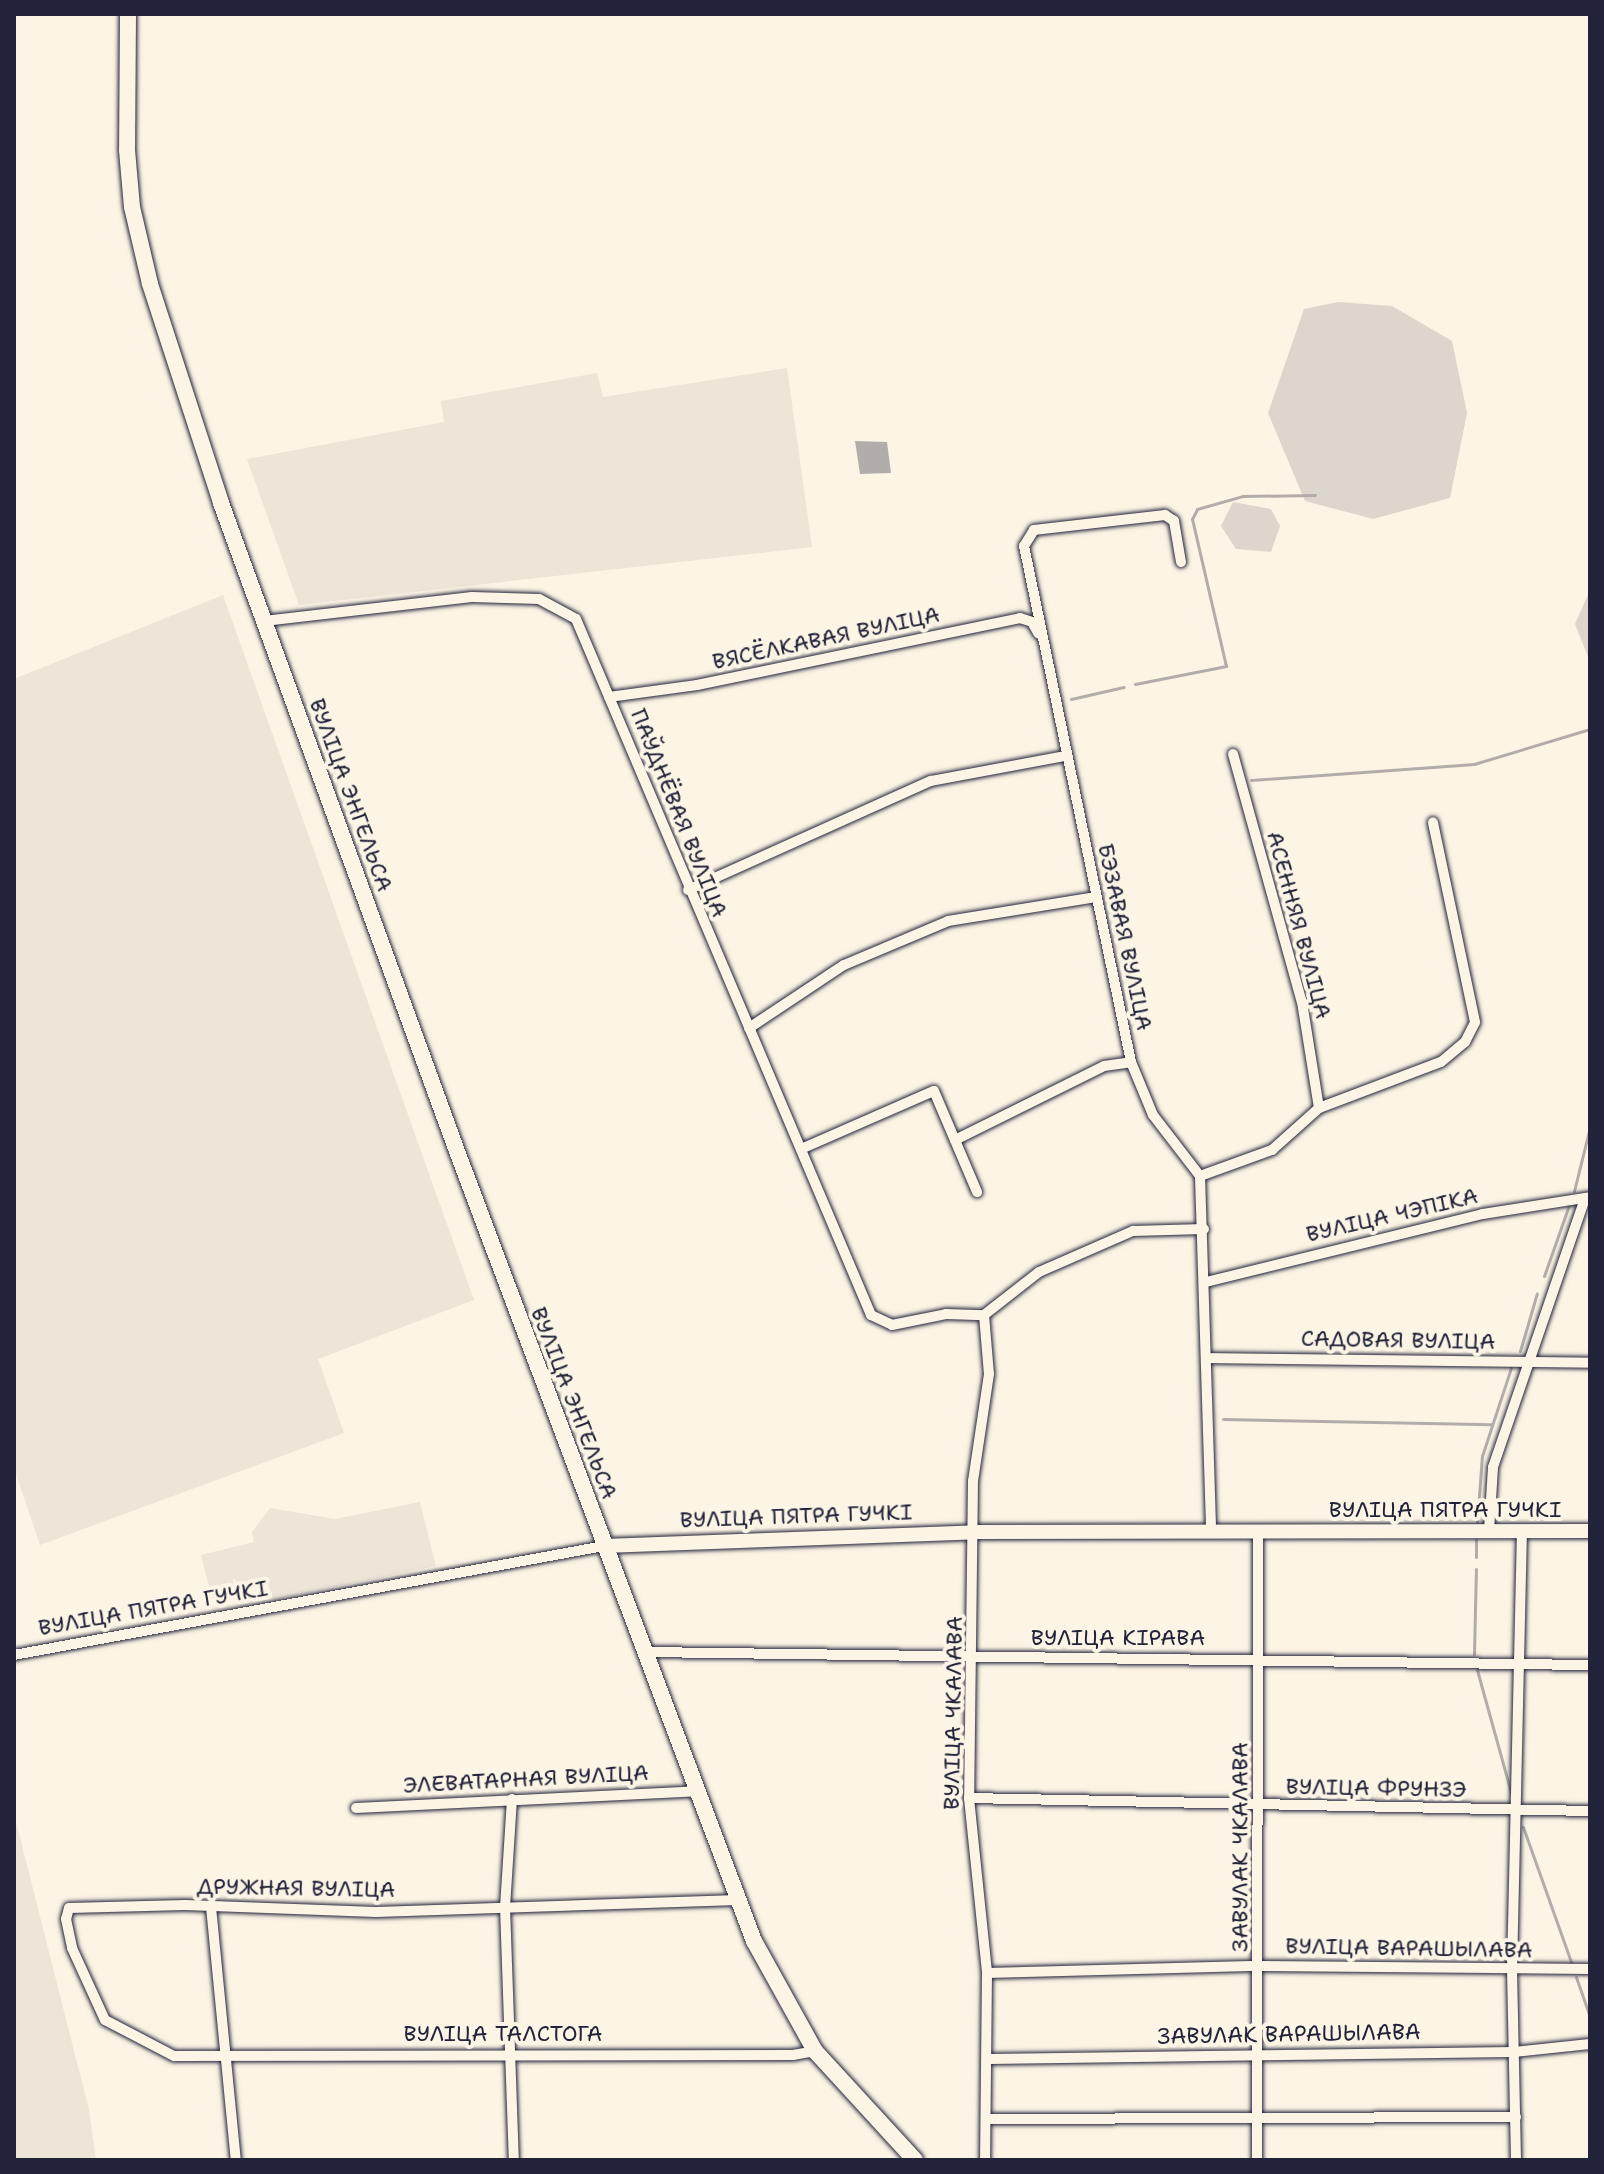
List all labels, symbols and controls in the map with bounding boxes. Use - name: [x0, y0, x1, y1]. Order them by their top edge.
- street label: ВЯСЁЛКАВАЯ ВУЛІЦА: [710, 601, 942, 675]
- street label: ВУЛІЦА ЭНГЕЛЬСА: [304, 695, 398, 895]
- street label: ПАЎДНЁВАЯ ВУЛІЦА: [625, 705, 733, 921]
- street label: АСЕННЯЯ ВУЛІЦА: [1261, 828, 1337, 1022]
- street label: БЭЗАВАЯ ВУЛІЦА: [1092, 841, 1158, 1033]
- street label: ВУЛІЦА ЧЭПІКА: [1304, 1182, 1480, 1248]
- street label: ВУЛІЦА ЭНГЕЛЬСА: [525, 1303, 623, 1503]
- street label: САДОВАЯ ВУЛІЦА: [1301, 1325, 1495, 1355]
- street label: ВУЛІЦА ПЯТРА ГУЧКІ: [1329, 1497, 1561, 1523]
- street label: ВУЛІЦА ПЯТРА ГУЧКІ: [679, 1499, 913, 1533]
- street label: ВУЛІЦА ПЯТРА ГУЧКІ: [36, 1575, 270, 1641]
- street label: ВУЛІЦА ЧКАЛАВА: [938, 1616, 968, 1810]
- street label: ВУЛІЦА КІРАВА: [1031, 1625, 1205, 1651]
- street label: ЗАВУЛАК ЧКАЛАВА: [1227, 1742, 1253, 1952]
- street label: ЭЛЕВАТАРНАЯ ВУЛІЦА: [403, 1759, 649, 1799]
- street label: ВУЛІЦА ФРУНЗЭ: [1285, 1773, 1467, 1803]
- street label: ДРУЖНАЯ ВУЛІЦА: [197, 1873, 395, 1903]
- street label: ВУЛІЦА ВАРАШЫЛАВА: [1285, 1933, 1533, 1963]
- street label: ЗАВУЛАК ВАРАШЫЛАВА: [1157, 2019, 1421, 2049]
- street label: ВУЛІЦА ТАЛСТОГА: [403, 2021, 603, 2047]

